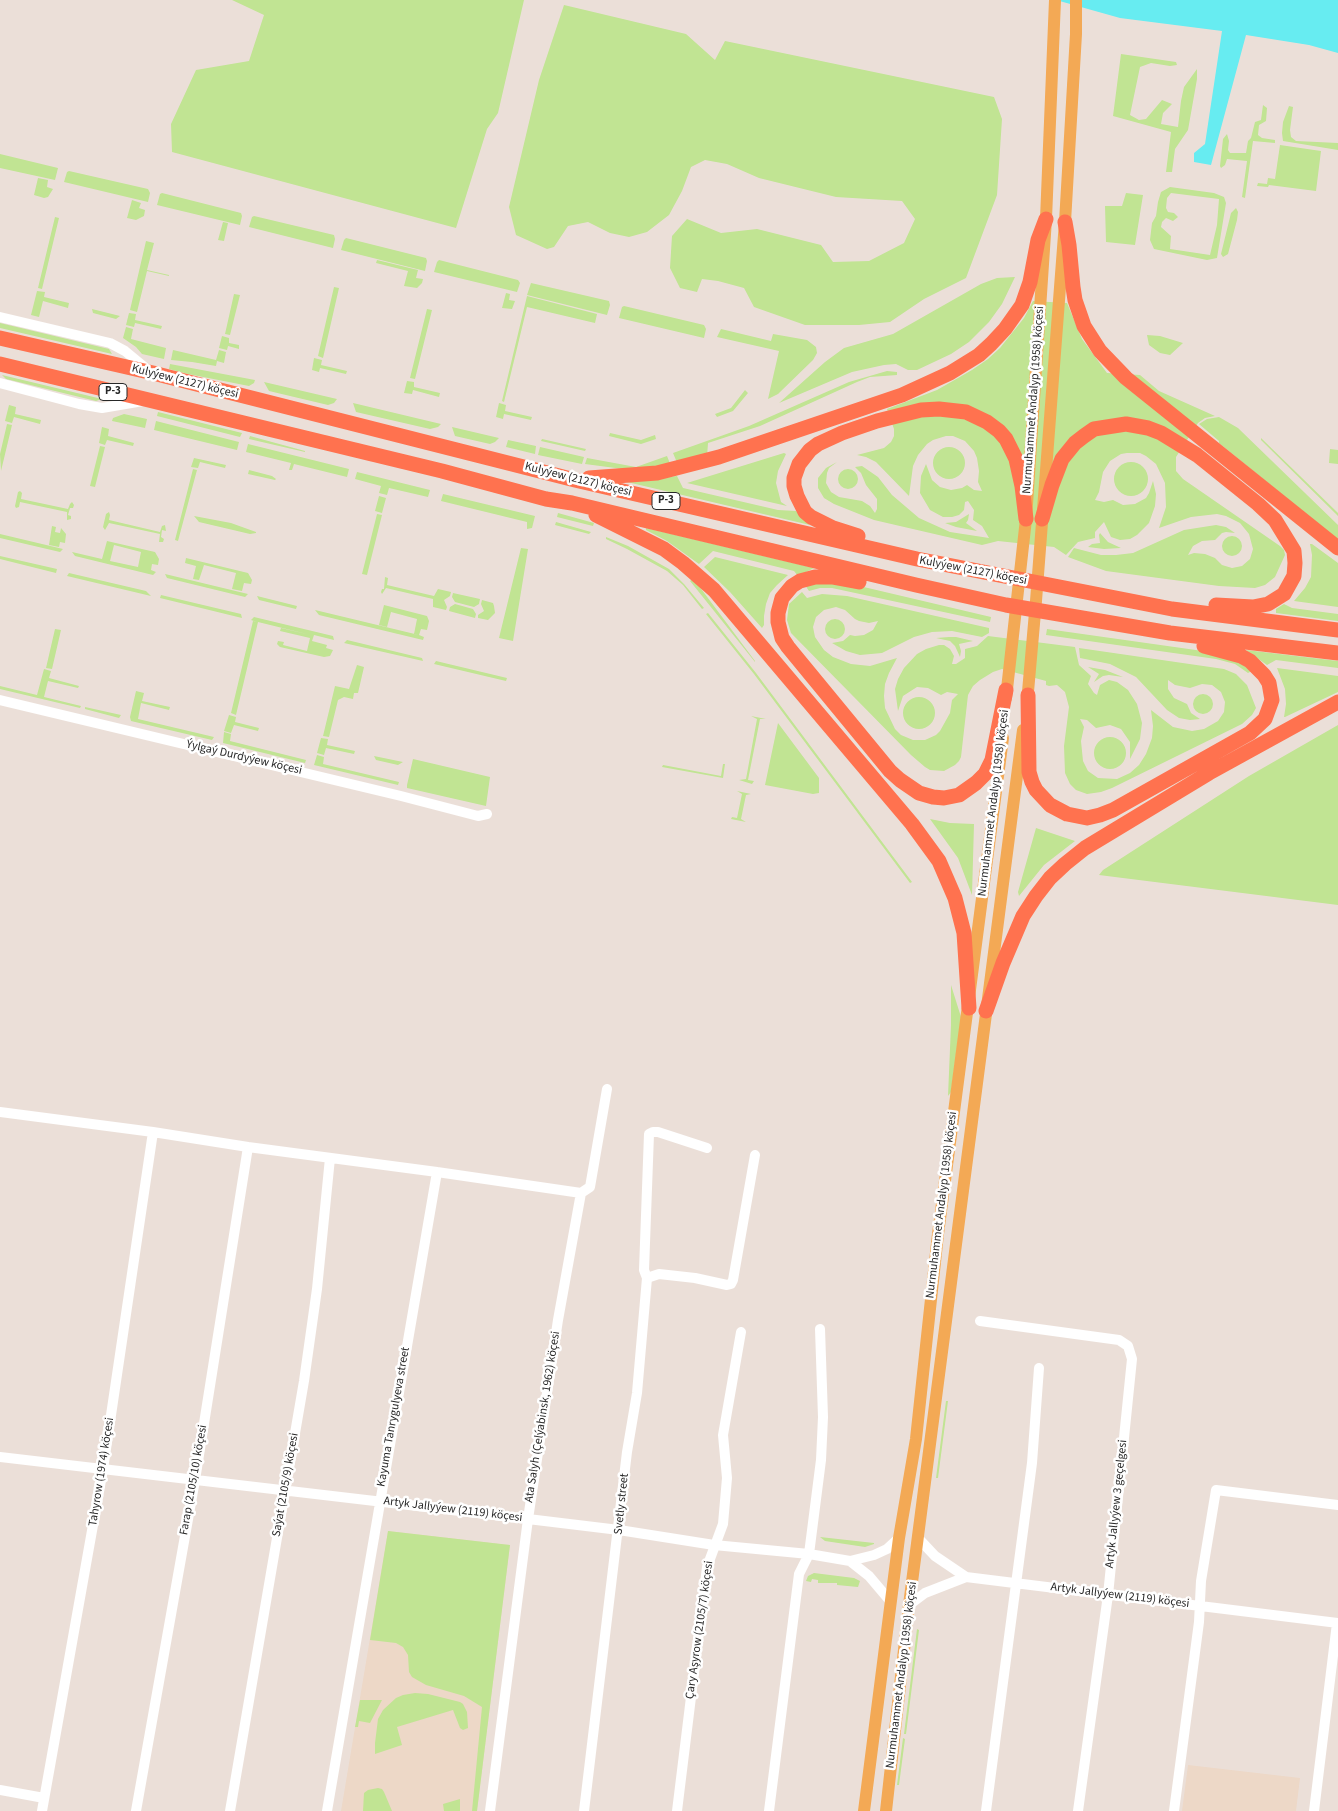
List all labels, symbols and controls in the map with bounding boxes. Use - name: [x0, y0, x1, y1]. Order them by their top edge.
- street label: Nurmuhammet Andalyp (1958) köçesi: [1020, 306, 1048, 494]
- street label: Kulyýew (2127) köçesi: [130, 362, 240, 402]
- road number: P-3: [99, 384, 127, 401]
- street label: Kulyýew (2127) köçesi: [523, 460, 633, 500]
- road number: P-3: [652, 492, 680, 510]
- street label: Kulyýew (2127) köçesi: [918, 553, 1028, 589]
- street label: Nurmuhammet Andalyp (1958) köçesi: [975, 709, 1013, 897]
- street label: Ýylgaý Durdyýew köçesi: [185, 738, 303, 778]
- street label: Nurmuhammet Andalyp (1958) köçesi: [923, 1111, 961, 1299]
- street label: Ata Salyh (Çelýabinsk, 1962) köçesi: [522, 1330, 564, 1504]
- street label: Kayuma Tanrygulyeva street: [375, 1346, 413, 1488]
- street label: Tahyrow (1974) köçesi: [86, 1416, 118, 1528]
- street label: Farap (2105/10) köçesi: [177, 1424, 211, 1536]
- street label: Saýat (2105/9) köçesi: [270, 1432, 302, 1538]
- street label: Artyk Jallyýew 3 geçelgesi: [1103, 1439, 1131, 1569]
- street label: Svetly street: [612, 1473, 632, 1535]
- street label: Artyk Jallyýew (2119) köçesi: [383, 1494, 523, 1526]
- street label: Çary Aşyrow (2105/7) köçesi: [683, 1560, 717, 1700]
- street label: Artyk Jallyýew (2119) köçesi: [1050, 1580, 1190, 1612]
- street label: Nurmuhammet Andalyp (1958) köçesi: [883, 1581, 921, 1769]

